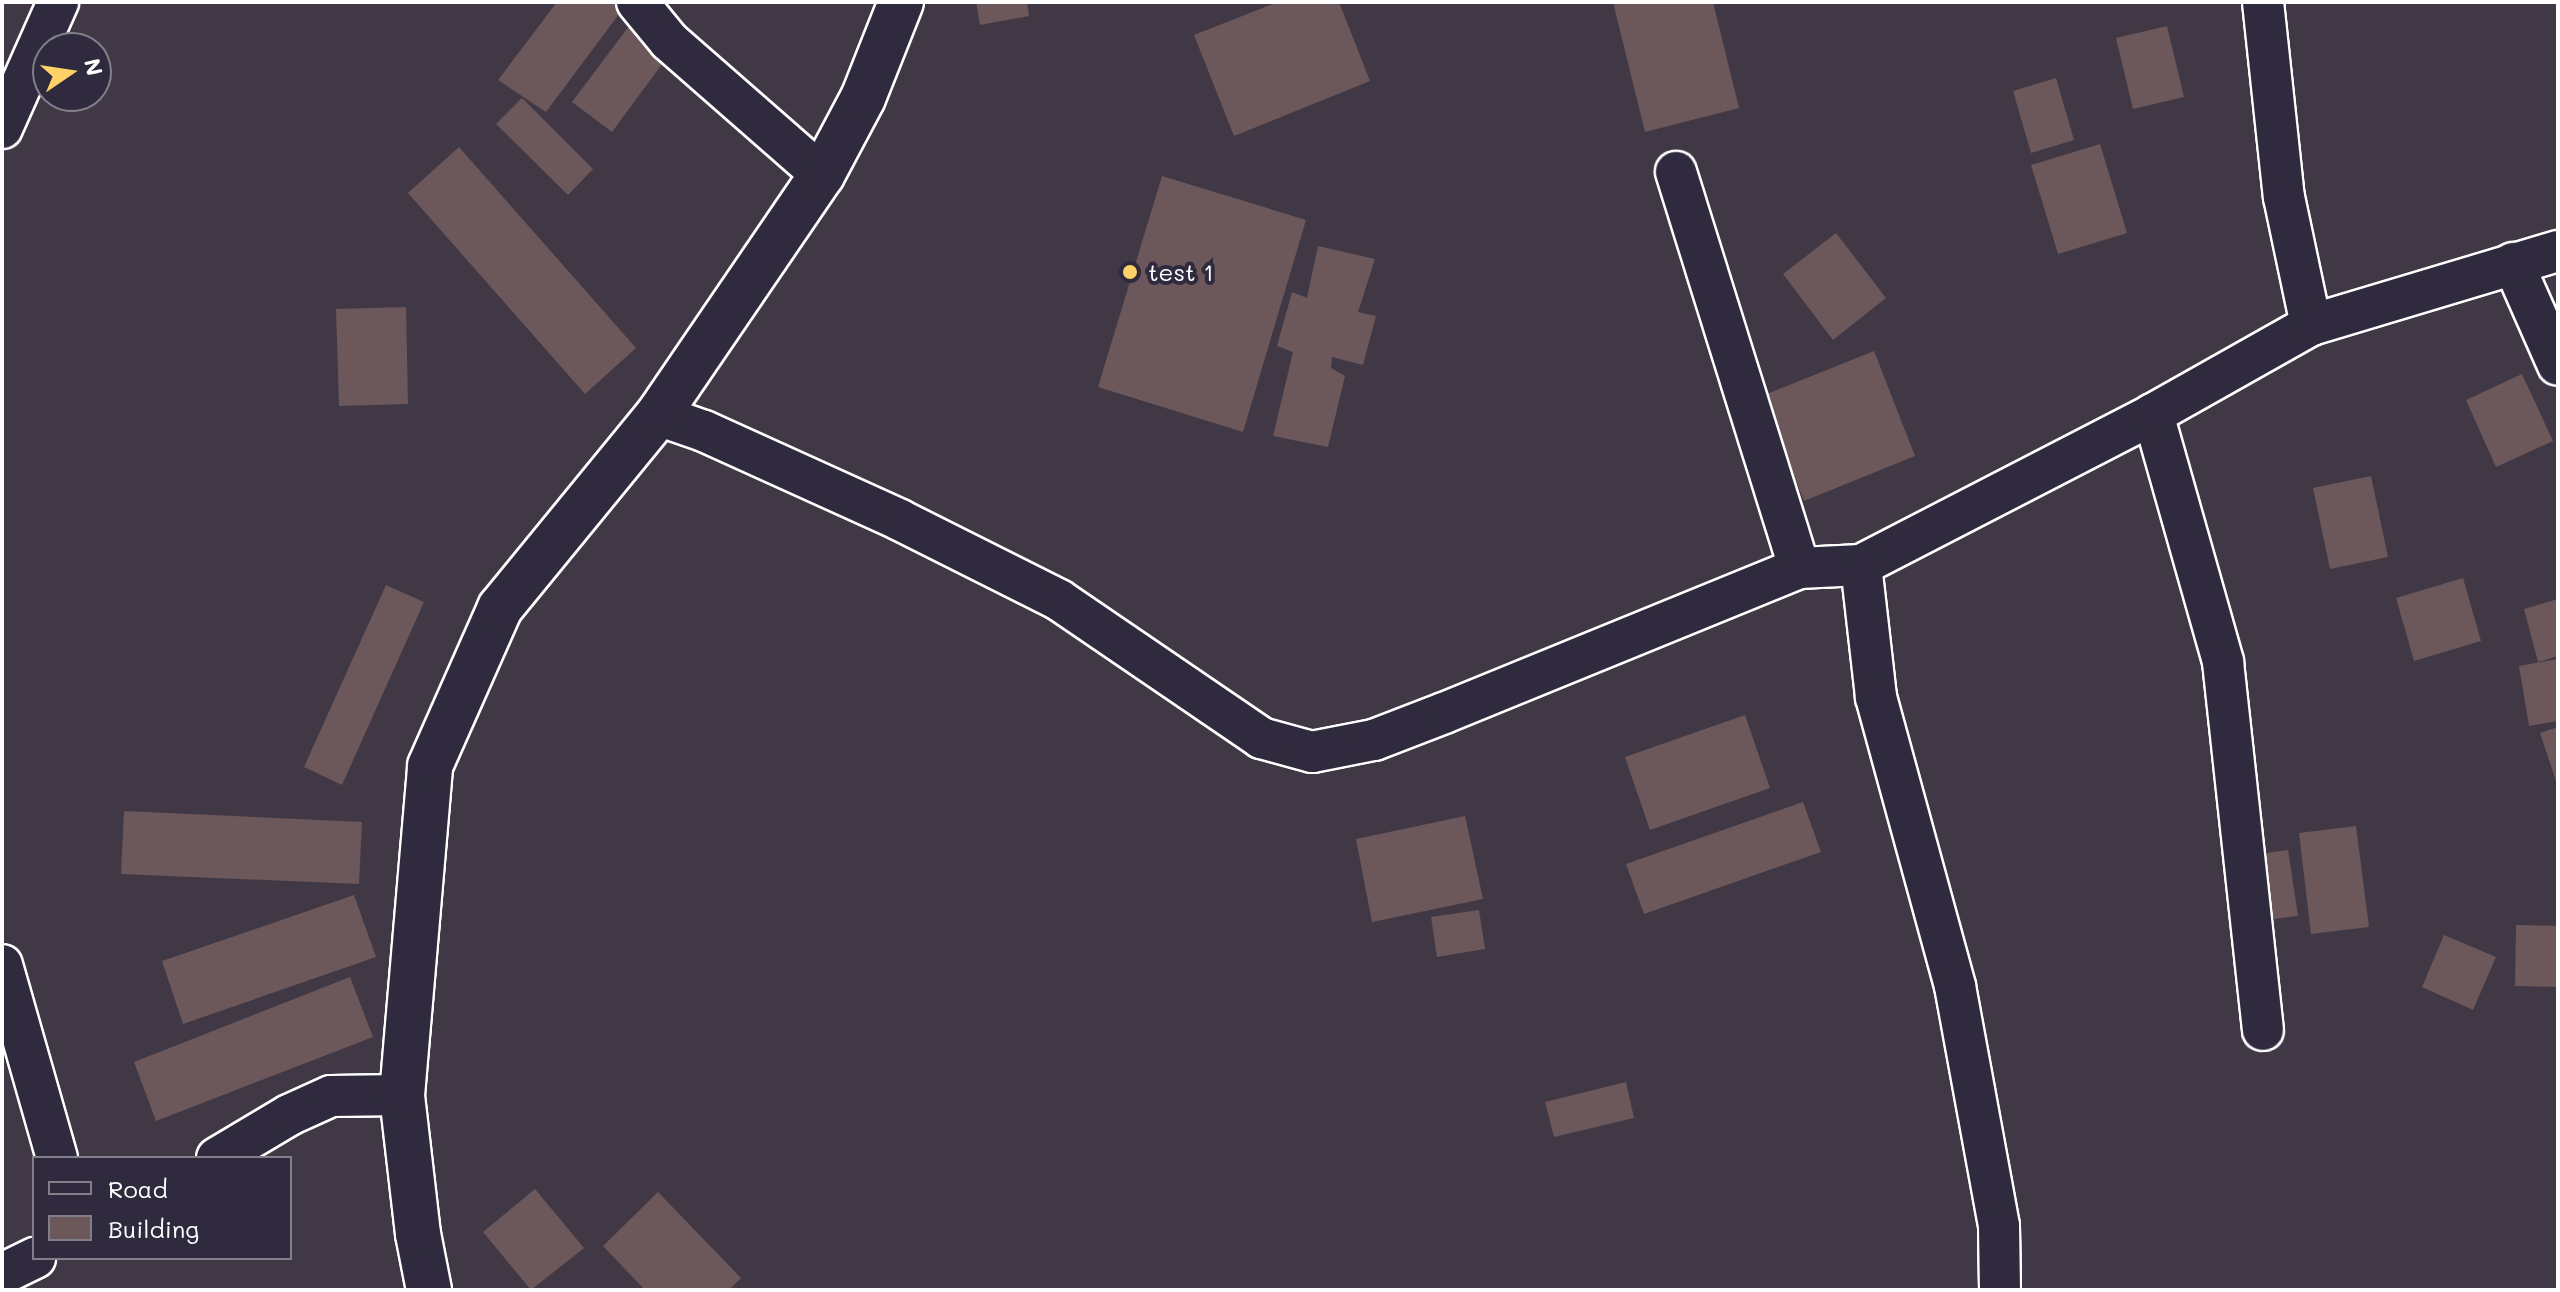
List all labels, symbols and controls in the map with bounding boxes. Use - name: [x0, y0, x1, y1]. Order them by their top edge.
- north arrow: [32, 32, 112, 112]
- text: N: [78, 56, 110, 78]
- place label: test 1: [1148, 258, 1214, 286]
- marker: test 1: [1119, 261, 1141, 283]
- legend: [32, 1156, 292, 1260]
- text: Road: [108, 1173, 168, 1204]
- text: Building: [108, 1213, 199, 1244]

